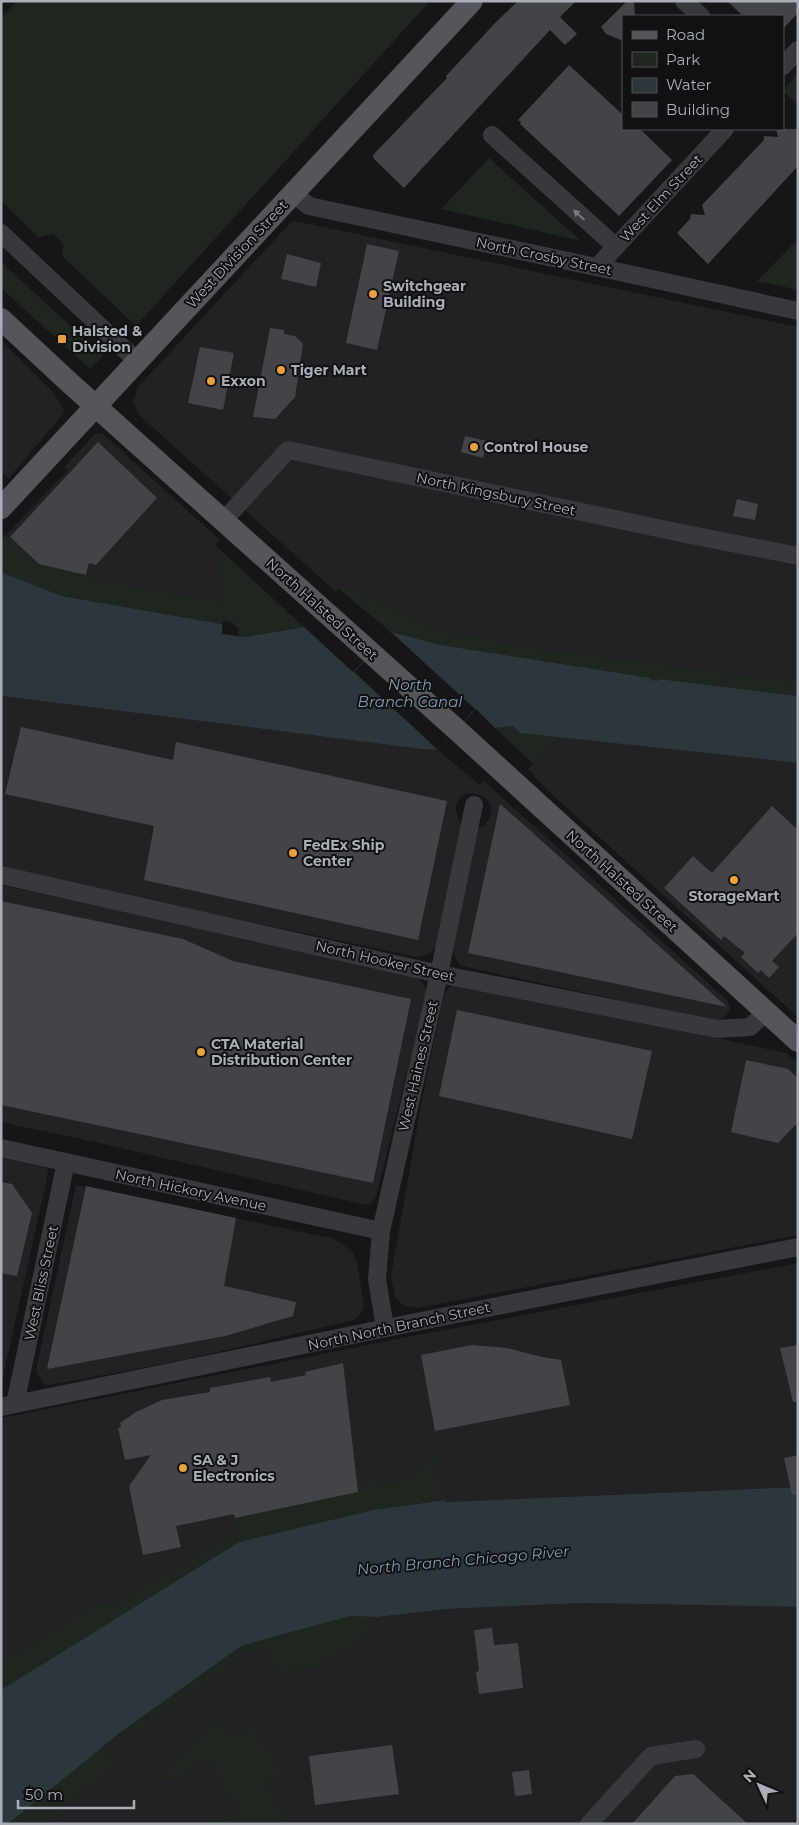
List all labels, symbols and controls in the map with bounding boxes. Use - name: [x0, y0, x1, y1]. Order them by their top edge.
- legend: [622, 15, 784, 130]
- text: Road: [666, 25, 705, 44]
- text: Park: [666, 50, 700, 69]
- text: Water: [666, 75, 712, 94]
- text: Building: [666, 100, 730, 119]
- street label: West Elm Street: [616, 150, 706, 246]
- street label: West Division Street: [182, 196, 292, 312]
- one-way arrow: [574, 209, 586, 221]
- street label: North Crosby Street: [474, 233, 614, 279]
- place label: Switchgear Building: [383, 277, 466, 311]
- marker: Switchgear Building: [367, 288, 379, 300]
- place label: Halsted & Division: [72, 322, 142, 356]
- marker: Halsted & Division: [56, 333, 68, 345]
- place label: Tiger Mart: [291, 361, 367, 379]
- marker: Tiger Mart: [275, 364, 287, 376]
- place label: Exxon: [221, 372, 266, 390]
- marker: Exxon: [205, 375, 217, 387]
- place label: Control House: [484, 438, 589, 456]
- marker: Control House: [468, 441, 480, 453]
- street label: North Kingsbury Street: [415, 468, 578, 520]
- street label: North Halsted Street: [262, 554, 382, 664]
- water label: North Branch Canal: [358, 675, 462, 711]
- street label: North Halsted Street: [562, 826, 682, 936]
- place label: FedEx Ship Center: [303, 836, 385, 870]
- marker: FedEx Ship Center: [287, 847, 299, 859]
- marker: StorageMart: [728, 874, 740, 886]
- place label: StorageMart: [688, 887, 780, 905]
- street label: North Hooker Street: [314, 936, 456, 986]
- street label: West Haines Street: [394, 999, 442, 1133]
- place label: CTA Material Distribution Center: [211, 1035, 352, 1069]
- marker: CTA Material Distribution Center: [195, 1046, 207, 1058]
- street label: North Hickory Avenue: [114, 1165, 268, 1215]
- street label: West Bliss Street: [20, 1224, 62, 1342]
- street label: North North Branch Street: [306, 1298, 492, 1354]
- place label: SA & J Electronics: [193, 1451, 275, 1485]
- marker: SA & J Electronics: [177, 1462, 189, 1474]
- water label: North Branch Chicago River: [356, 1541, 571, 1579]
- north arrow: [734, 1760, 784, 1810]
- text: N: [739, 1766, 760, 1786]
- scale bar: [18, 1778, 134, 1810]
- text: 50 m: [25, 1785, 63, 1804]

